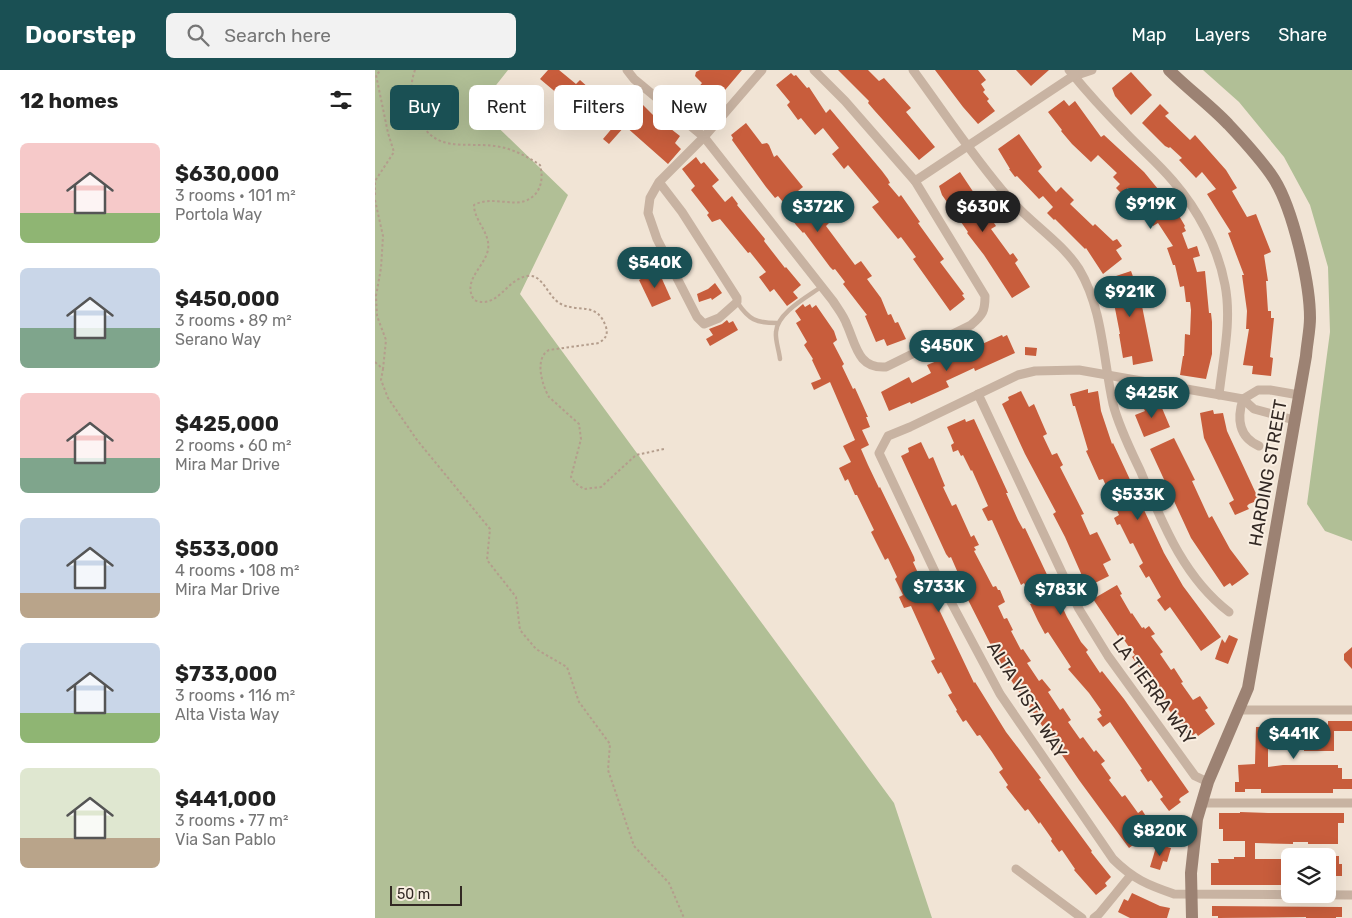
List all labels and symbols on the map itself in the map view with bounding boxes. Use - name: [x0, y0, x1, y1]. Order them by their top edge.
- pin: $919K: [1116, 188, 1186, 230]
- pin: $372K: [783, 190, 853, 233]
- pin: $630K: [948, 190, 1018, 233]
- pin: $540K: [620, 246, 690, 289]
- pin: $921K: [1095, 276, 1165, 318]
- pin: $450K: [912, 330, 982, 372]
- pin: $425K: [1117, 376, 1187, 419]
- street label: HARDING STREET: [1244, 398, 1292, 548]
- pin: $533K: [1103, 478, 1173, 521]
- pin: $733K: [904, 570, 974, 613]
- pin: $783K: [1026, 574, 1096, 616]
- street label: LA TIERRA WAY: [1108, 633, 1201, 749]
- street label: ALTA VISTA WAY: [982, 638, 1072, 763]
- pin: $441K: [1259, 718, 1329, 760]
- pin: $820K: [1125, 814, 1195, 857]
- scale bar: [390, 883, 463, 906]

